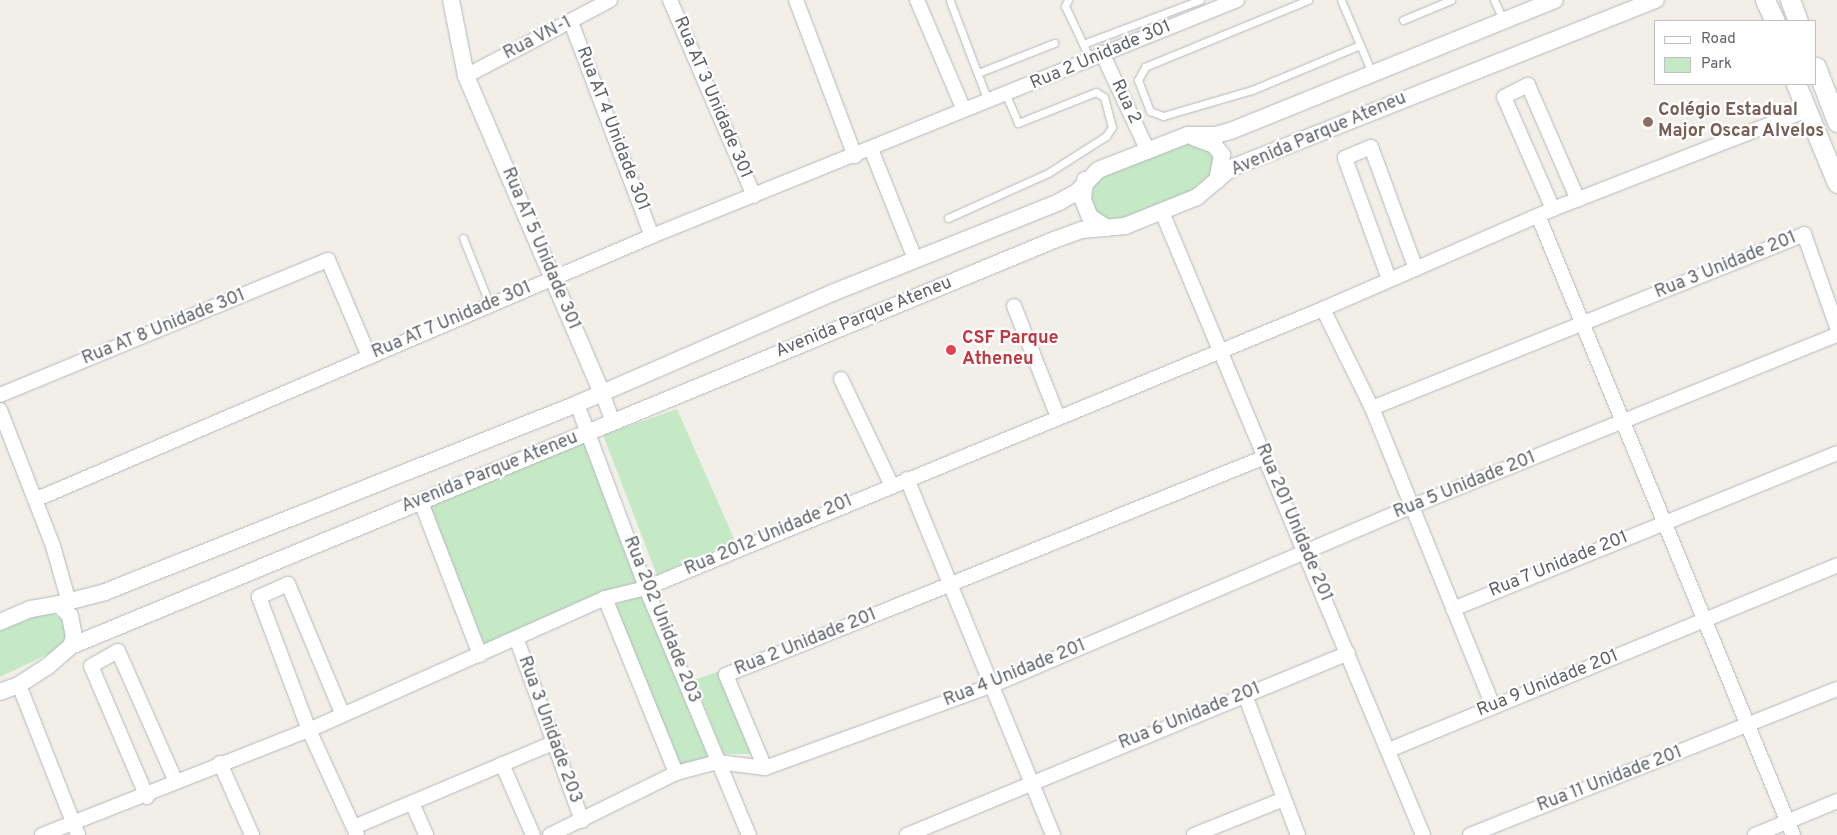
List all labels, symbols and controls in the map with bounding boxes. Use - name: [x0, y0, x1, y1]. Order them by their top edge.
- street label: Rua VN-1: [500, 12, 576, 66]
- street label: Rua AT 3 Unidade 301: [668, 13, 756, 183]
- street label: Rua 2 Unidade 301: [1027, 17, 1175, 95]
- legend: [1654, 20, 1817, 85]
- text: Road: [1701, 30, 1736, 49]
- street label: Rua AT 4 Unidade 301: [570, 43, 654, 215]
- text: Park: [1701, 55, 1732, 74]
- street label: Rua 2: [1105, 76, 1145, 128]
- street label: Avenida Parque Ateneu: [1228, 88, 1410, 182]
- place label: Colégio Estadual Major Oscar Alvelos: [1658, 101, 1825, 144]
- marker: Colégio Estadual Major Oscar Alvelos: [1642, 116, 1654, 128]
- street label: Rua AT 5 Unidade 301: [496, 164, 584, 334]
- street label: Rua 3 Unidade 201: [1652, 228, 1800, 304]
- street label: Avenida Parque Ateneu: [772, 273, 956, 363]
- street label: Rua AT 7 Unidade 301: [368, 277, 536, 365]
- street label: Rua AT 8 Unidade 301: [79, 285, 249, 371]
- place label: CSF Parque Atheneu: [962, 329, 1058, 372]
- marker: CSF Parque Atheneu: [944, 343, 958, 357]
- street label: Avenida Parque Ateneu: [398, 428, 582, 518]
- street label: Rua 201 Unidade 201: [1250, 441, 1336, 605]
- street label: Rua 5 Unidade 201: [1391, 448, 1539, 524]
- street label: Rua 2012 Unidade 201: [682, 491, 856, 581]
- street label: Rua 7 Unidade 201: [1486, 527, 1632, 603]
- street label: Rua 202 Unidade 203: [618, 533, 704, 707]
- street label: Rua 2 Unidade 201: [732, 605, 880, 681]
- street label: Rua 4 Unidade 201: [941, 636, 1089, 712]
- street label: Rua 9 Unidade 201: [1474, 646, 1622, 722]
- street label: Rua 3 Unidade 203: [512, 653, 586, 807]
- street label: Rua 6 Unidade 201: [1116, 679, 1264, 755]
- street label: Rua 11 Unidade 201: [1534, 742, 1686, 818]

